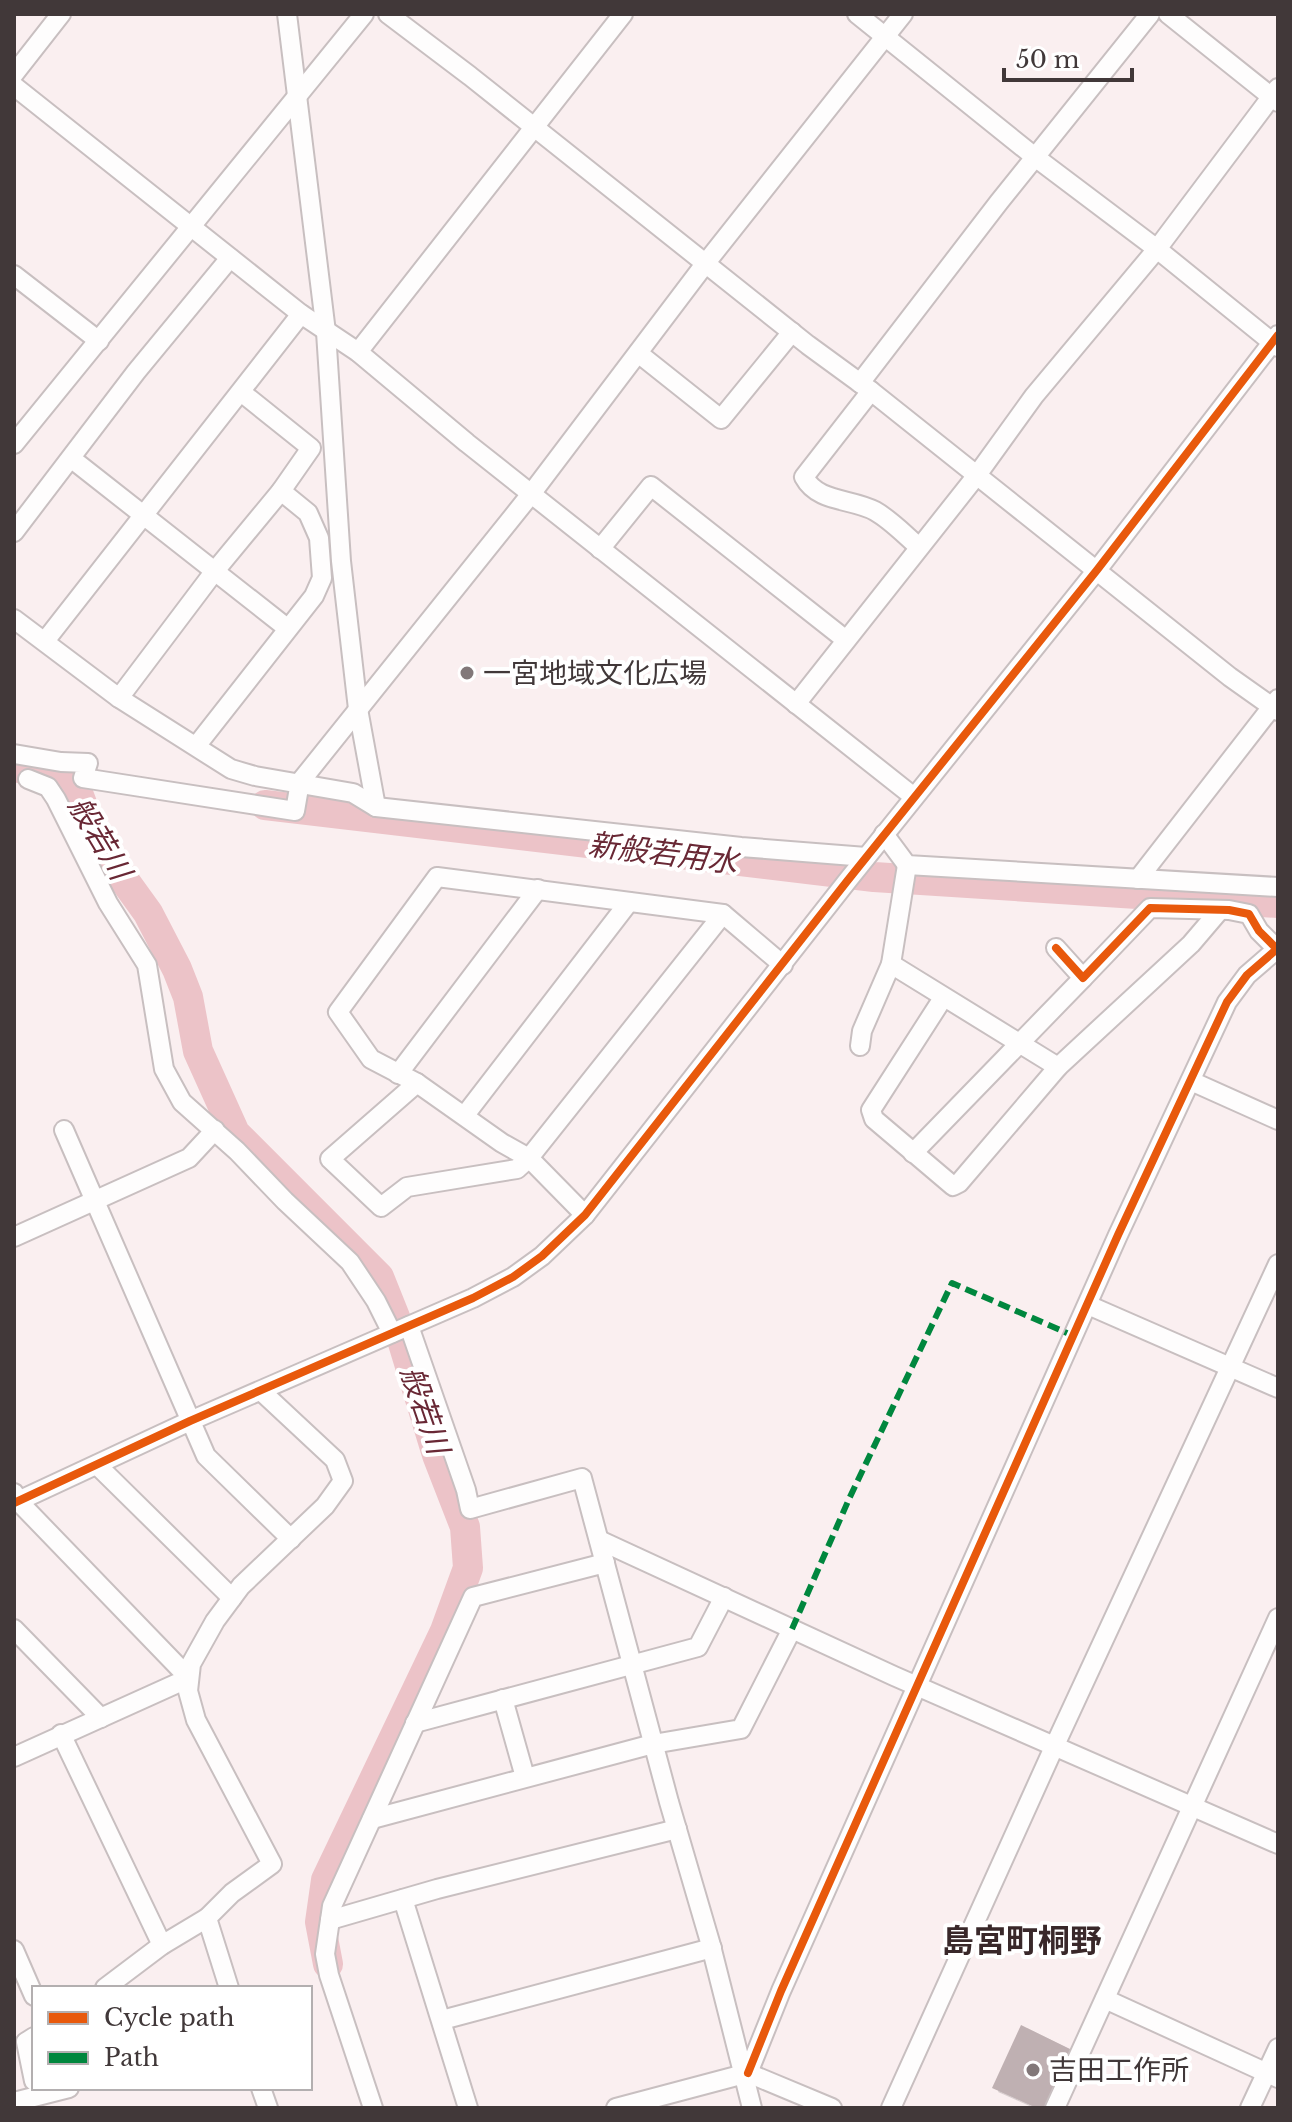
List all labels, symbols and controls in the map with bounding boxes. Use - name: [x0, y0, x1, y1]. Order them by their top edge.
- scale bar: [1004, 32, 1132, 82]
- text: 50 m: [1016, 45, 1080, 74]
- place label: 一宮地域文化広場: [483, 656, 707, 691]
- marker: 一宮地域文化広場: [458, 664, 476, 682]
- water label: 般若川: [61, 790, 141, 889]
- water label: 新般若用水: [586, 825, 743, 881]
- water label: 般若川: [393, 1361, 458, 1461]
- district label: 島宮町桐野: [942, 1921, 1102, 1961]
- legend: [32, 1986, 312, 2090]
- text: Cycle path: [104, 2003, 235, 2032]
- text: Path: [104, 2043, 159, 2072]
- place label: 吉田工作所: [1049, 2053, 1189, 2088]
- marker: 吉田工作所: [1024, 2061, 1042, 2079]

